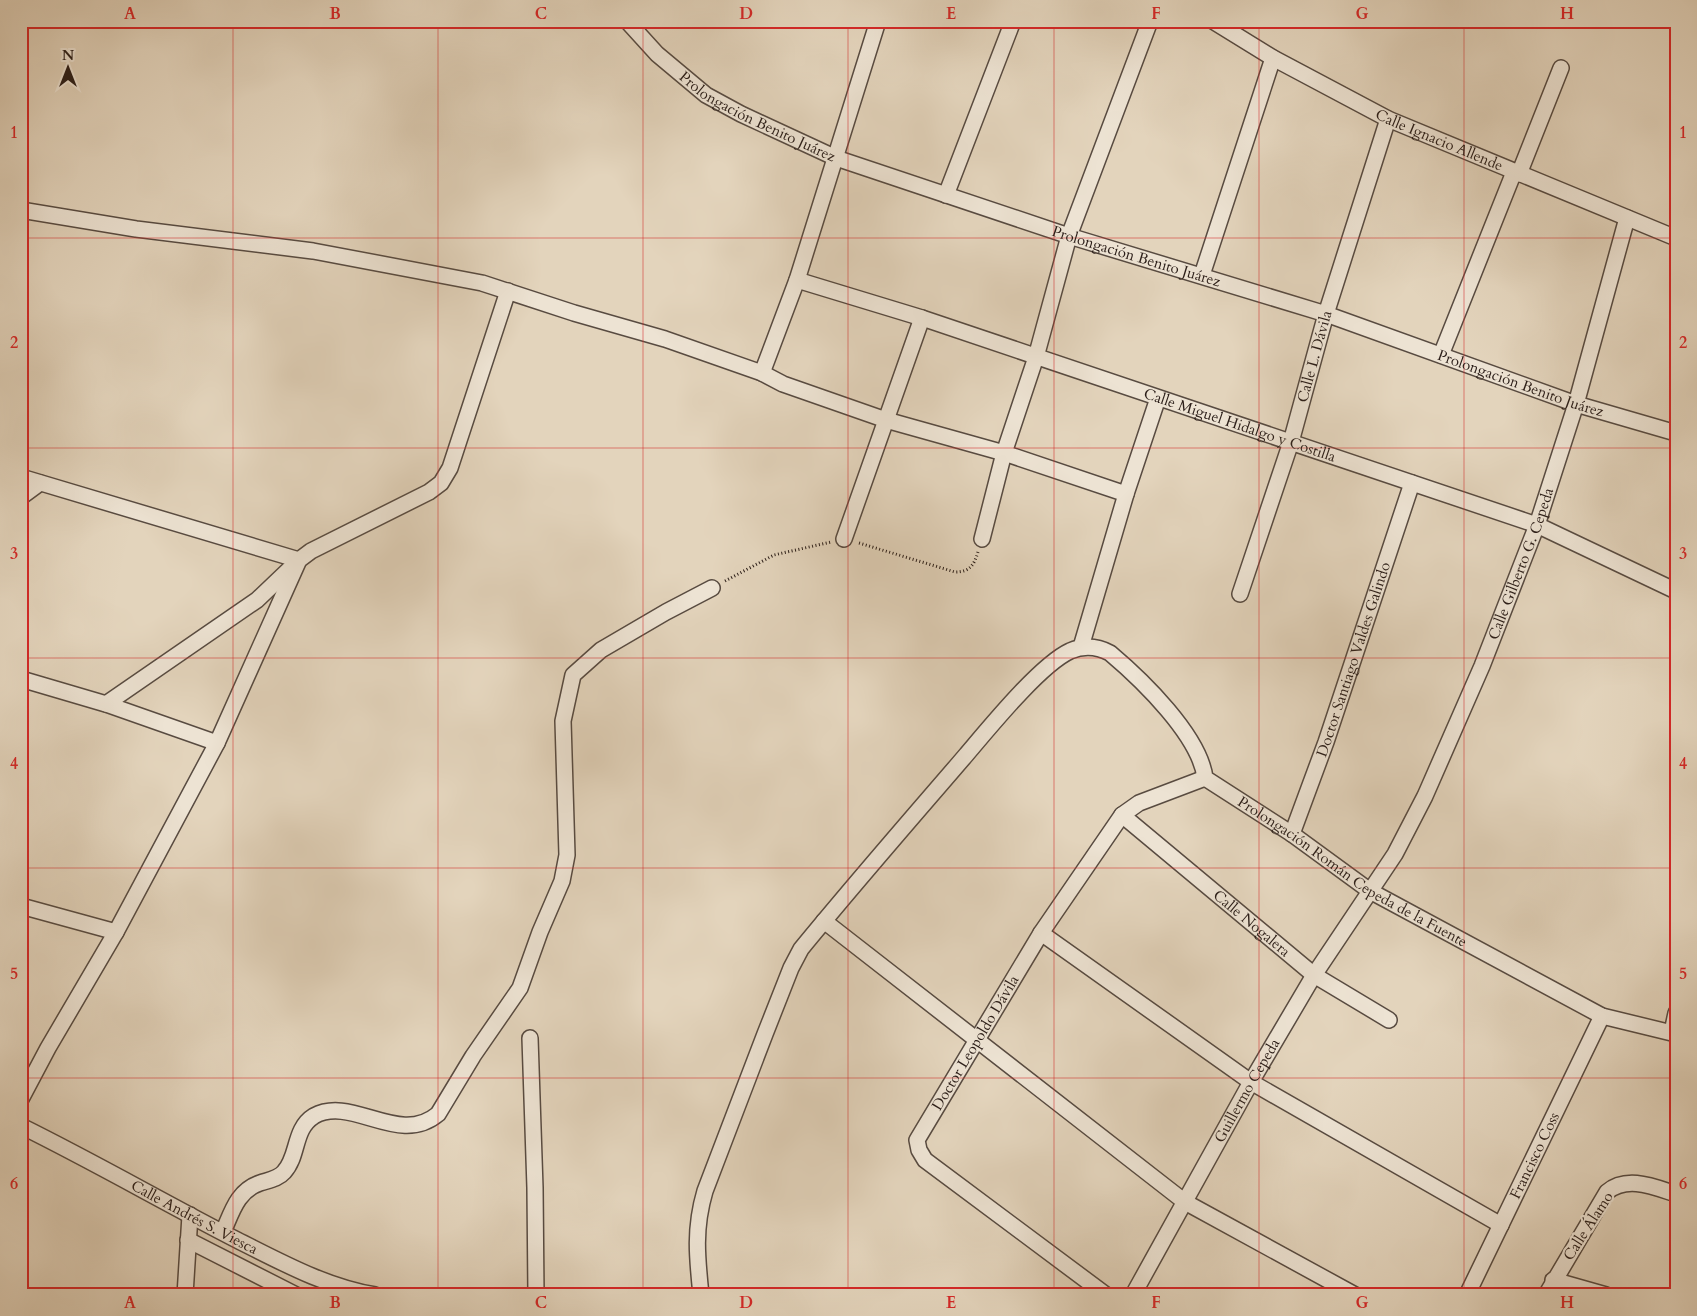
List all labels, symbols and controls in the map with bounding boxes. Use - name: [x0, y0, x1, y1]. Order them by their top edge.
- text: A: [124, 3, 136, 25]
- text: B: [329, 3, 341, 25]
- text: C: [535, 3, 547, 25]
- text: D: [739, 3, 753, 25]
- text: E: [946, 3, 956, 25]
- text: F: [1151, 3, 1161, 25]
- text: G: [1355, 3, 1369, 25]
- text: H: [1560, 3, 1574, 25]
- north arrow: [42, 42, 92, 92]
- text: N: [62, 46, 74, 65]
- street label: Prolongación Benito Juárez: [675, 67, 839, 167]
- street label: Calle Ignacio Allende: [1372, 104, 1506, 176]
- text: 1: [10, 122, 18, 144]
- text: 1: [1679, 122, 1687, 144]
- street label: Prolongación Benito Juárez: [1049, 221, 1223, 291]
- street label: Calle L. Dávila: [1292, 308, 1337, 405]
- text: 2: [10, 332, 18, 354]
- text: 2: [1679, 332, 1687, 354]
- street label: Prolongación Benito Juárez: [1435, 345, 1606, 422]
- street label: Calle Miguel Hidalgo y Costilla: [1141, 383, 1339, 467]
- street label: Calle Gilberto G. Cepeda: [1483, 485, 1559, 643]
- text: 3: [10, 543, 18, 565]
- text: 3: [1679, 543, 1687, 565]
- street label: Doctor Santiago Valdes Galindo: [1311, 559, 1395, 760]
- text: 4: [10, 753, 18, 775]
- text: 4: [1679, 753, 1687, 775]
- street label: Prolongación Román Cepeda de la Fuente: [1234, 792, 1471, 952]
- street label: Calle Nogalera: [1209, 885, 1295, 962]
- text: 5: [10, 963, 18, 985]
- text: 5: [1679, 963, 1687, 985]
- street label: Doctor Leopoldo Dávila: [927, 971, 1024, 1114]
- street label: Guillermo Cepeda: [1209, 1034, 1285, 1146]
- street label: Francisco Coss: [1505, 1109, 1564, 1202]
- text: 6: [10, 1173, 18, 1195]
- text: 6: [1679, 1173, 1687, 1195]
- street label: Calle Andrés S. Viesca: [128, 1175, 262, 1259]
- street label: Calle Álamo: [1558, 1188, 1618, 1264]
- text: A: [124, 1292, 136, 1314]
- text: B: [329, 1292, 341, 1314]
- text: C: [535, 1292, 547, 1314]
- text: D: [739, 1292, 753, 1314]
- text: E: [946, 1292, 956, 1314]
- text: F: [1151, 1292, 1161, 1314]
- text: G: [1355, 1292, 1369, 1314]
- text: H: [1560, 1292, 1574, 1314]

